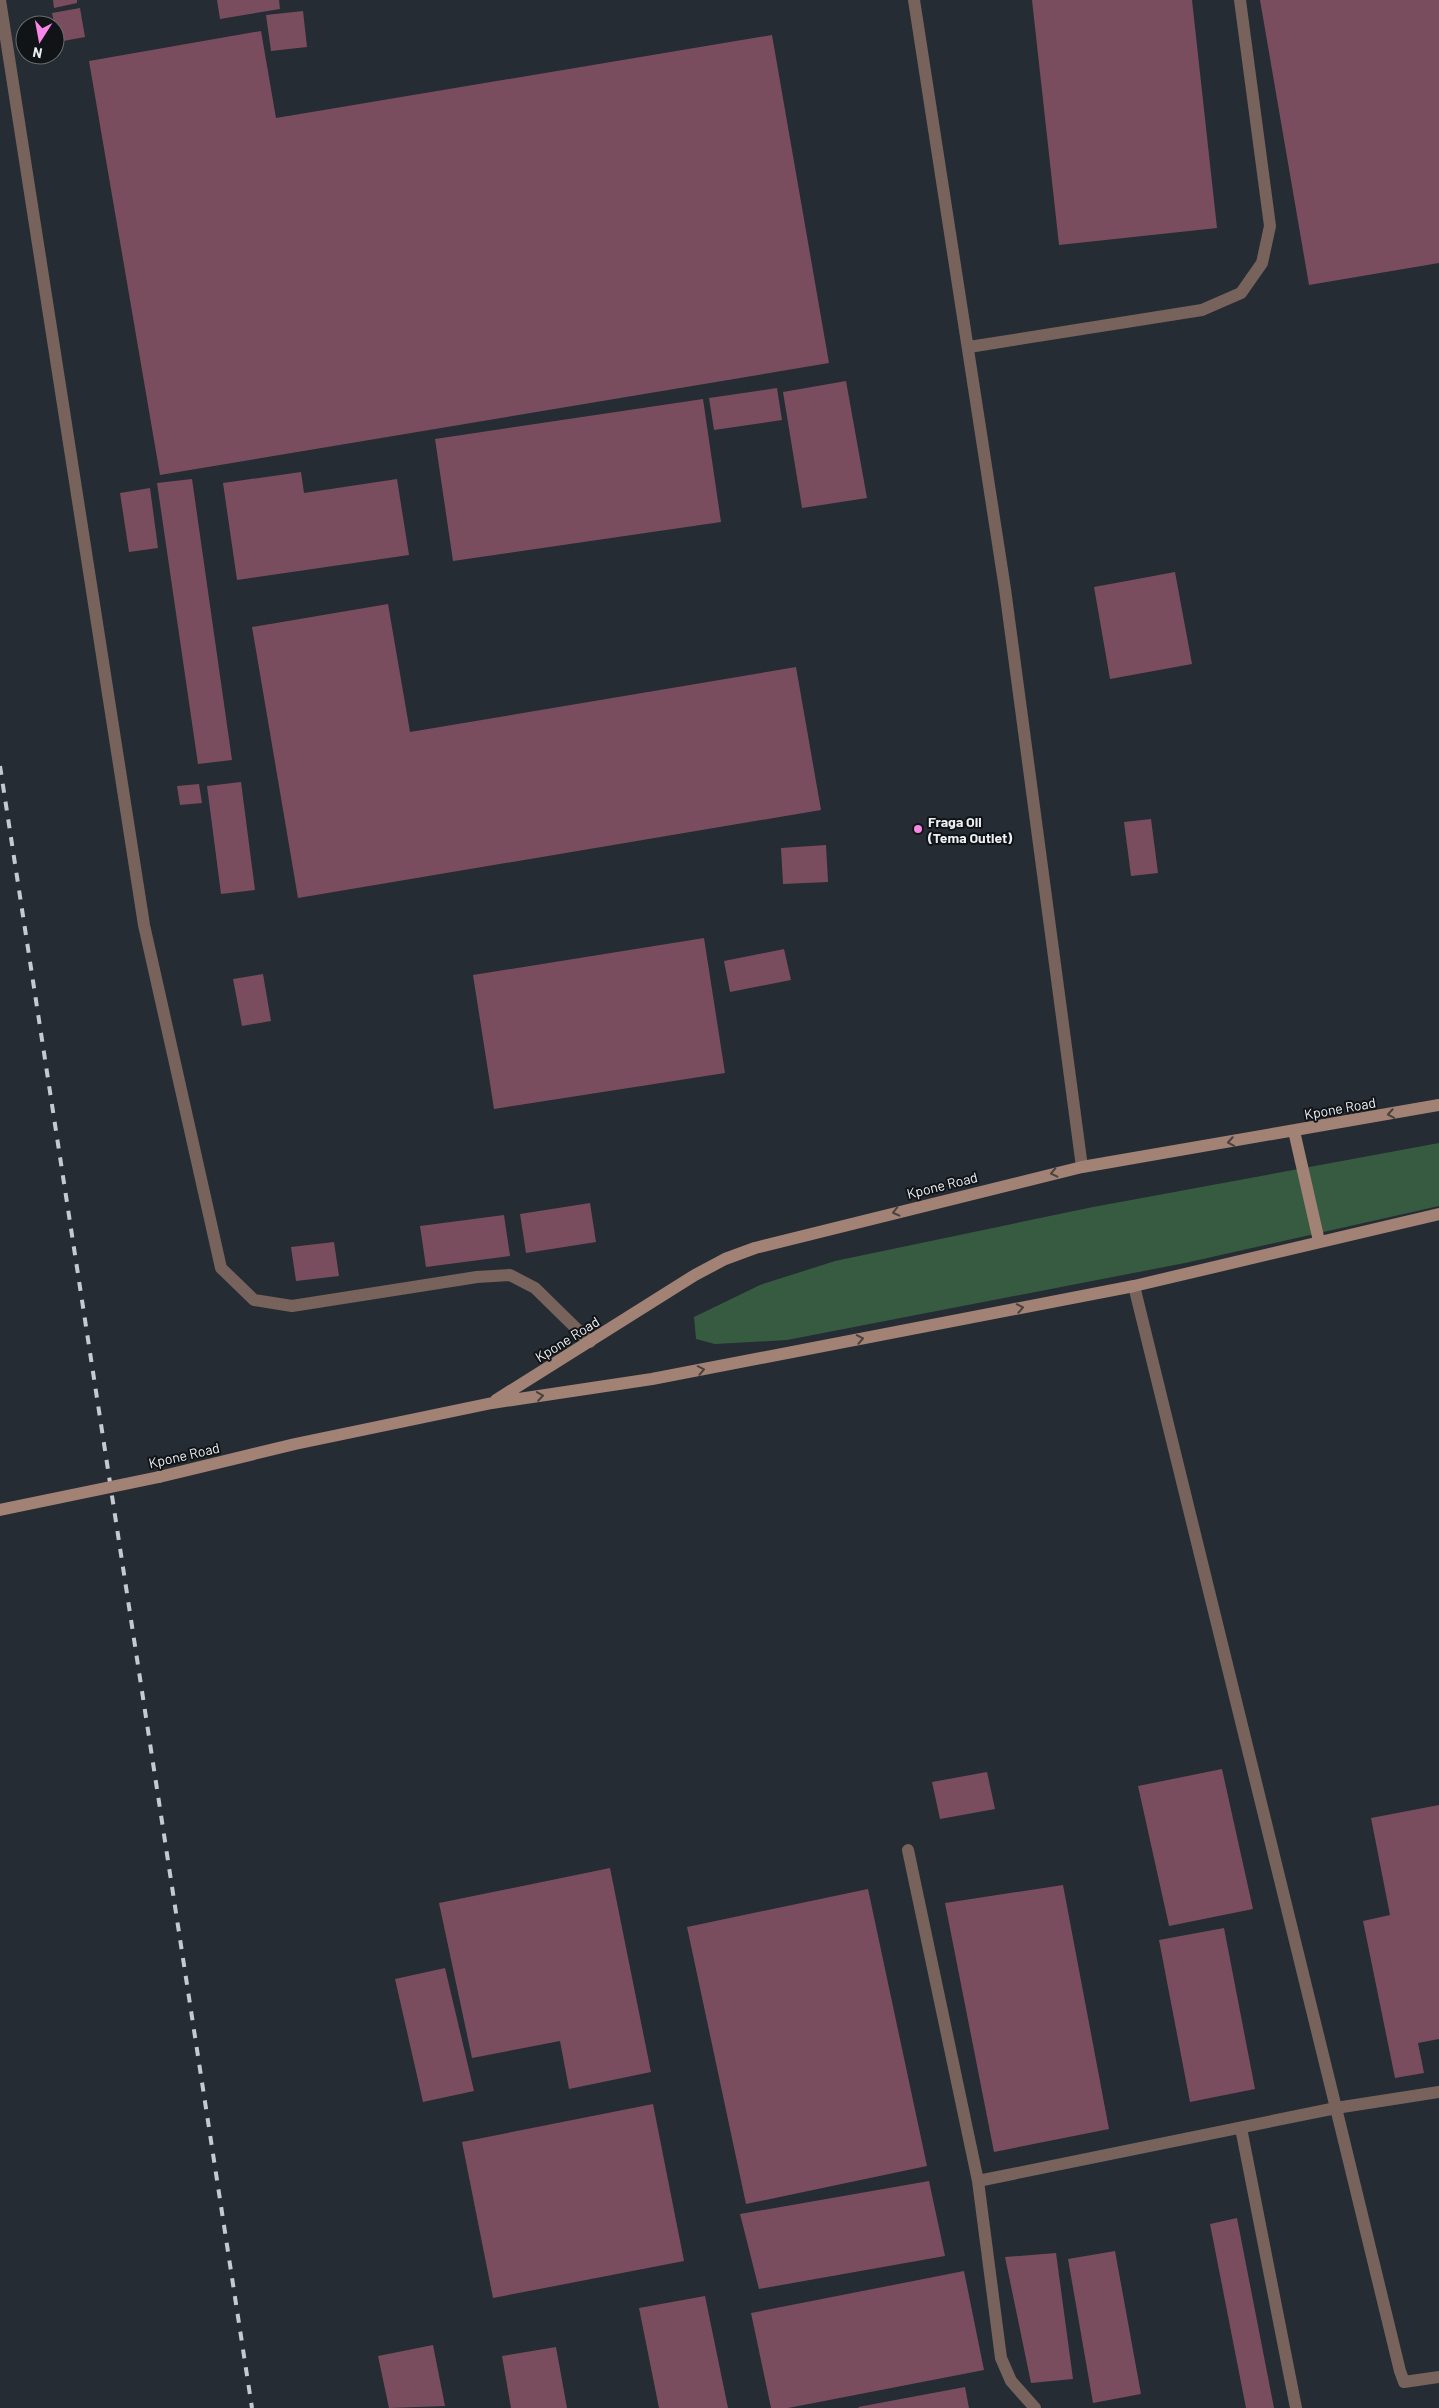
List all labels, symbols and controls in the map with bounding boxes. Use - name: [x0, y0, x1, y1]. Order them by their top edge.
- north arrow: [15, 15, 65, 65]
- text: N: [31, 44, 44, 62]
- place label: Fraga Oil (Tema Outlet): [927, 813, 1012, 846]
- marker: Fraga Oil (Tema Outlet): [912, 823, 924, 835]
- street label: Kpone Road: [1303, 1093, 1377, 1123]
- one-way arrow: [1387, 1108, 1395, 1118]
- one-way arrow: [1226, 1136, 1235, 1146]
- one-way arrow: [1049, 1167, 1058, 1178]
- street label: Kpone Road: [905, 1168, 979, 1202]
- one-way arrow: [893, 1207, 901, 1217]
- one-way arrow: [1016, 1304, 1024, 1314]
- street label: Kpone Road: [532, 1313, 602, 1365]
- one-way arrow: [856, 1335, 865, 1345]
- one-way arrow: [696, 1365, 705, 1376]
- one-way arrow: [537, 1391, 545, 1402]
- street label: Kpone Road: [147, 1439, 221, 1471]

